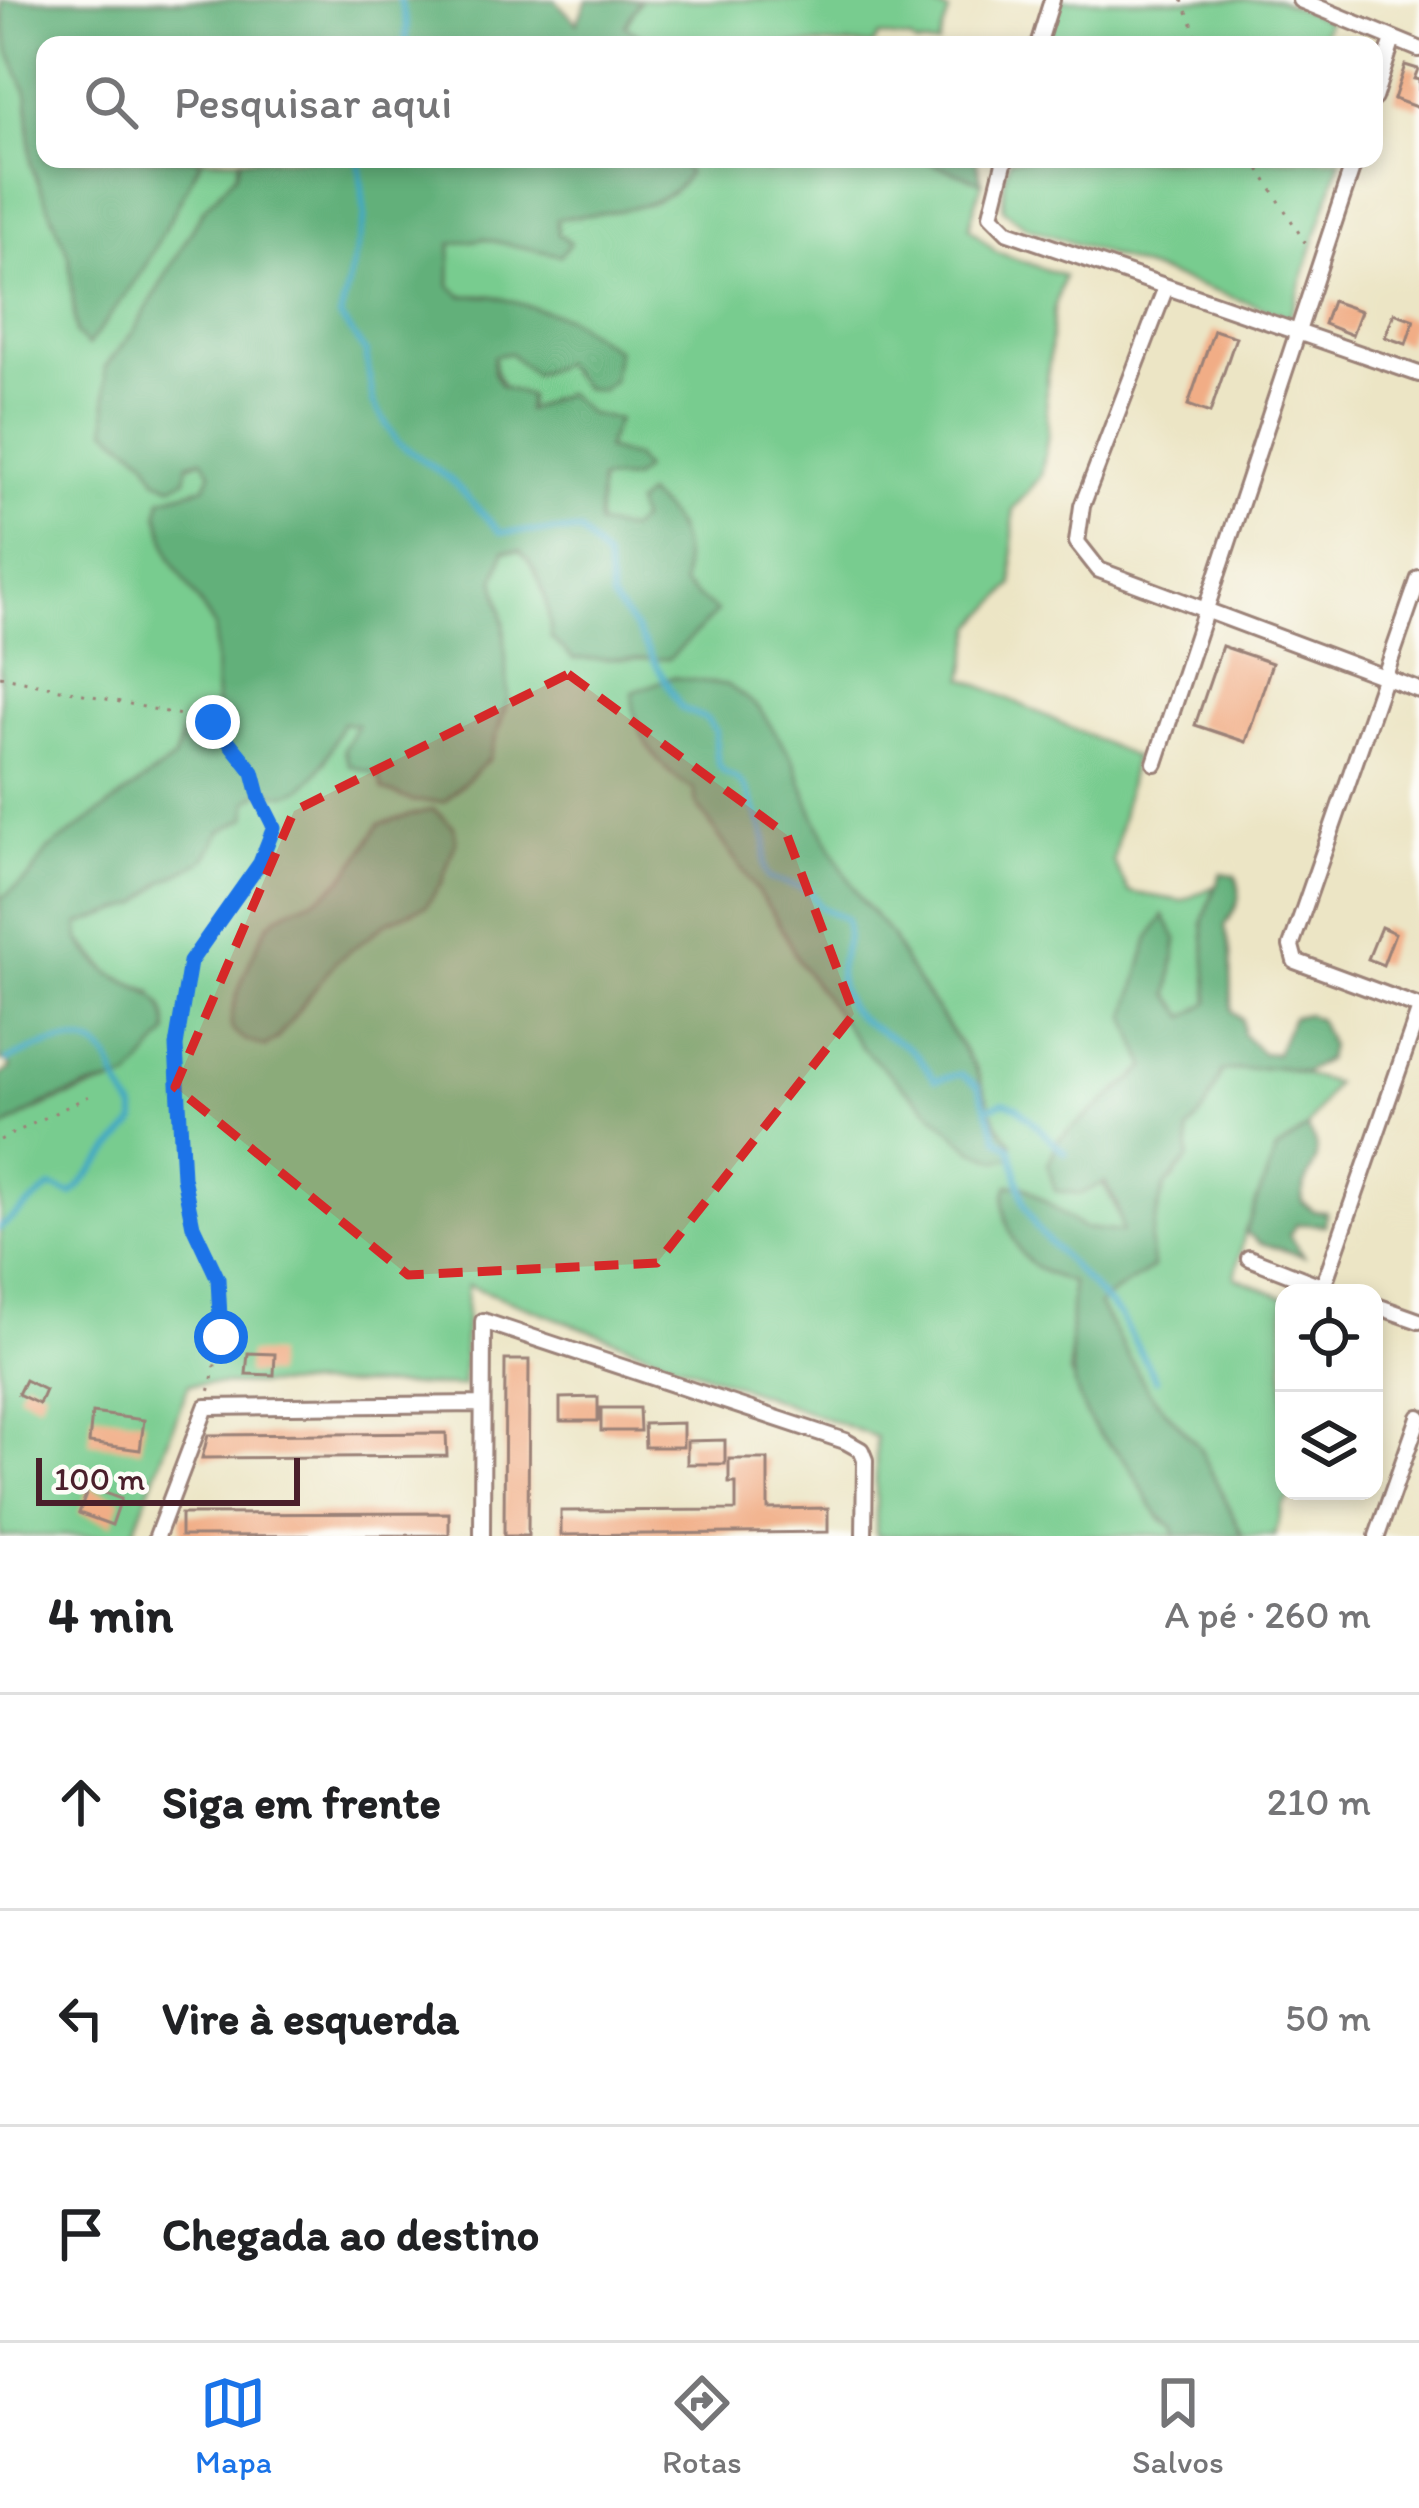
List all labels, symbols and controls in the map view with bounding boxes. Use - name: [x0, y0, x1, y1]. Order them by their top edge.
- search box: [36, 36, 1383, 168]
- icon: search: [78, 69, 144, 135]
- text: Pesquisar aqui: [174, 75, 452, 129]
- route end: [186, 695, 240, 749]
- map controls: [1275, 1284, 1383, 1500]
- button: locate: [1275, 1284, 1383, 1392]
- route start: [194, 1310, 248, 1364]
- button: layers: [1275, 1392, 1383, 1500]
- scale bar: [36, 1452, 300, 1505]
- text: 100 m: [54, 1459, 145, 1498]
- text: 4 min: [48, 1584, 173, 1645]
- text: A pé · 260 m: [1164, 1591, 1371, 1638]
- icon: ahead: [48, 1769, 114, 1835]
- text: Siga em frente: [162, 1775, 441, 1829]
- text: 210 m: [1267, 1778, 1371, 1825]
- icon: left: [48, 1985, 114, 2051]
- text: Vire à esquerda: [162, 1991, 459, 2045]
- text: 50 m: [1285, 1994, 1371, 2041]
- icon: arrive: [48, 2201, 114, 2267]
- text: Chegada ao destino: [162, 2207, 539, 2261]
- tab: Mapa: [195, 2370, 272, 2481]
- tab: Rotas: [662, 2370, 742, 2481]
- tab: Salvos: [1132, 2370, 1224, 2481]

